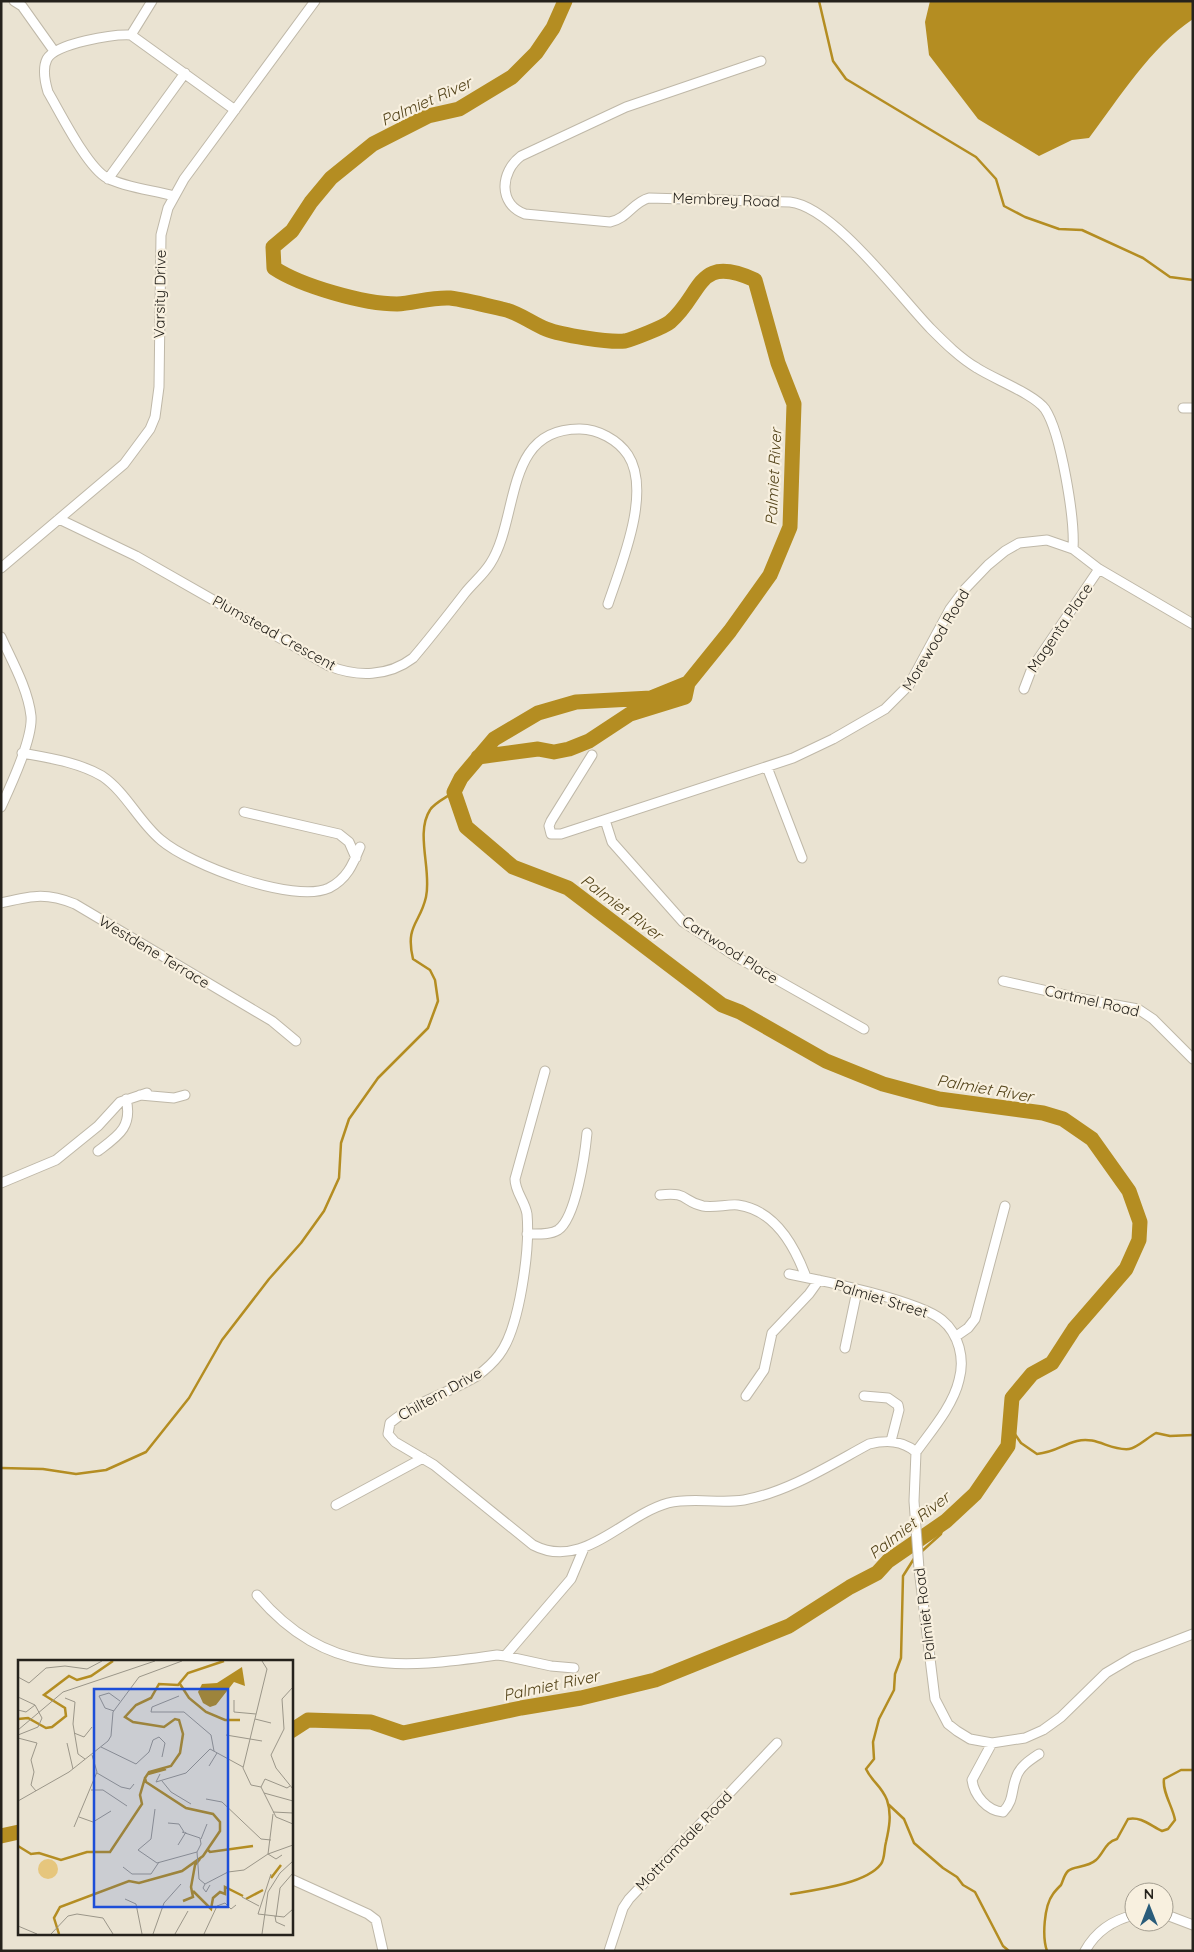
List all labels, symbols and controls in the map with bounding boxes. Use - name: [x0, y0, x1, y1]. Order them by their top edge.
- water label: Palmiet River: [377, 71, 476, 130]
- street label: Membrey Road: [672, 188, 780, 211]
- street label: Varsity Drive: [149, 249, 170, 339]
- water label: Palmiet River: [760, 426, 786, 526]
- street label: Magenta Place: [1023, 579, 1096, 676]
- street label: Morewood Road: [898, 585, 973, 694]
- street label: Plumstead Crescent: [209, 591, 339, 674]
- water label: Palmiet River: [577, 870, 668, 945]
- street label: Westdene Terrace: [95, 911, 213, 992]
- street label: Cartwood Place: [679, 911, 782, 988]
- street label: Cartmel Road: [1043, 980, 1141, 1021]
- water label: Palmiet River: [935, 1070, 1037, 1107]
- street label: Palmiet Street: [832, 1275, 930, 1322]
- street label: Chiltern Drive: [394, 1363, 485, 1424]
- water label: Palmiet River: [864, 1486, 955, 1563]
- street label: Palmiet Road: [909, 1567, 940, 1661]
- inset map: [18, 1660, 292, 1934]
- water label: Palmiet River: [501, 1665, 603, 1705]
- street label: Mottramdale Road: [631, 1787, 736, 1894]
- north arrow: [1124, 1882, 1174, 1932]
- text: N: [1144, 1885, 1154, 1903]

